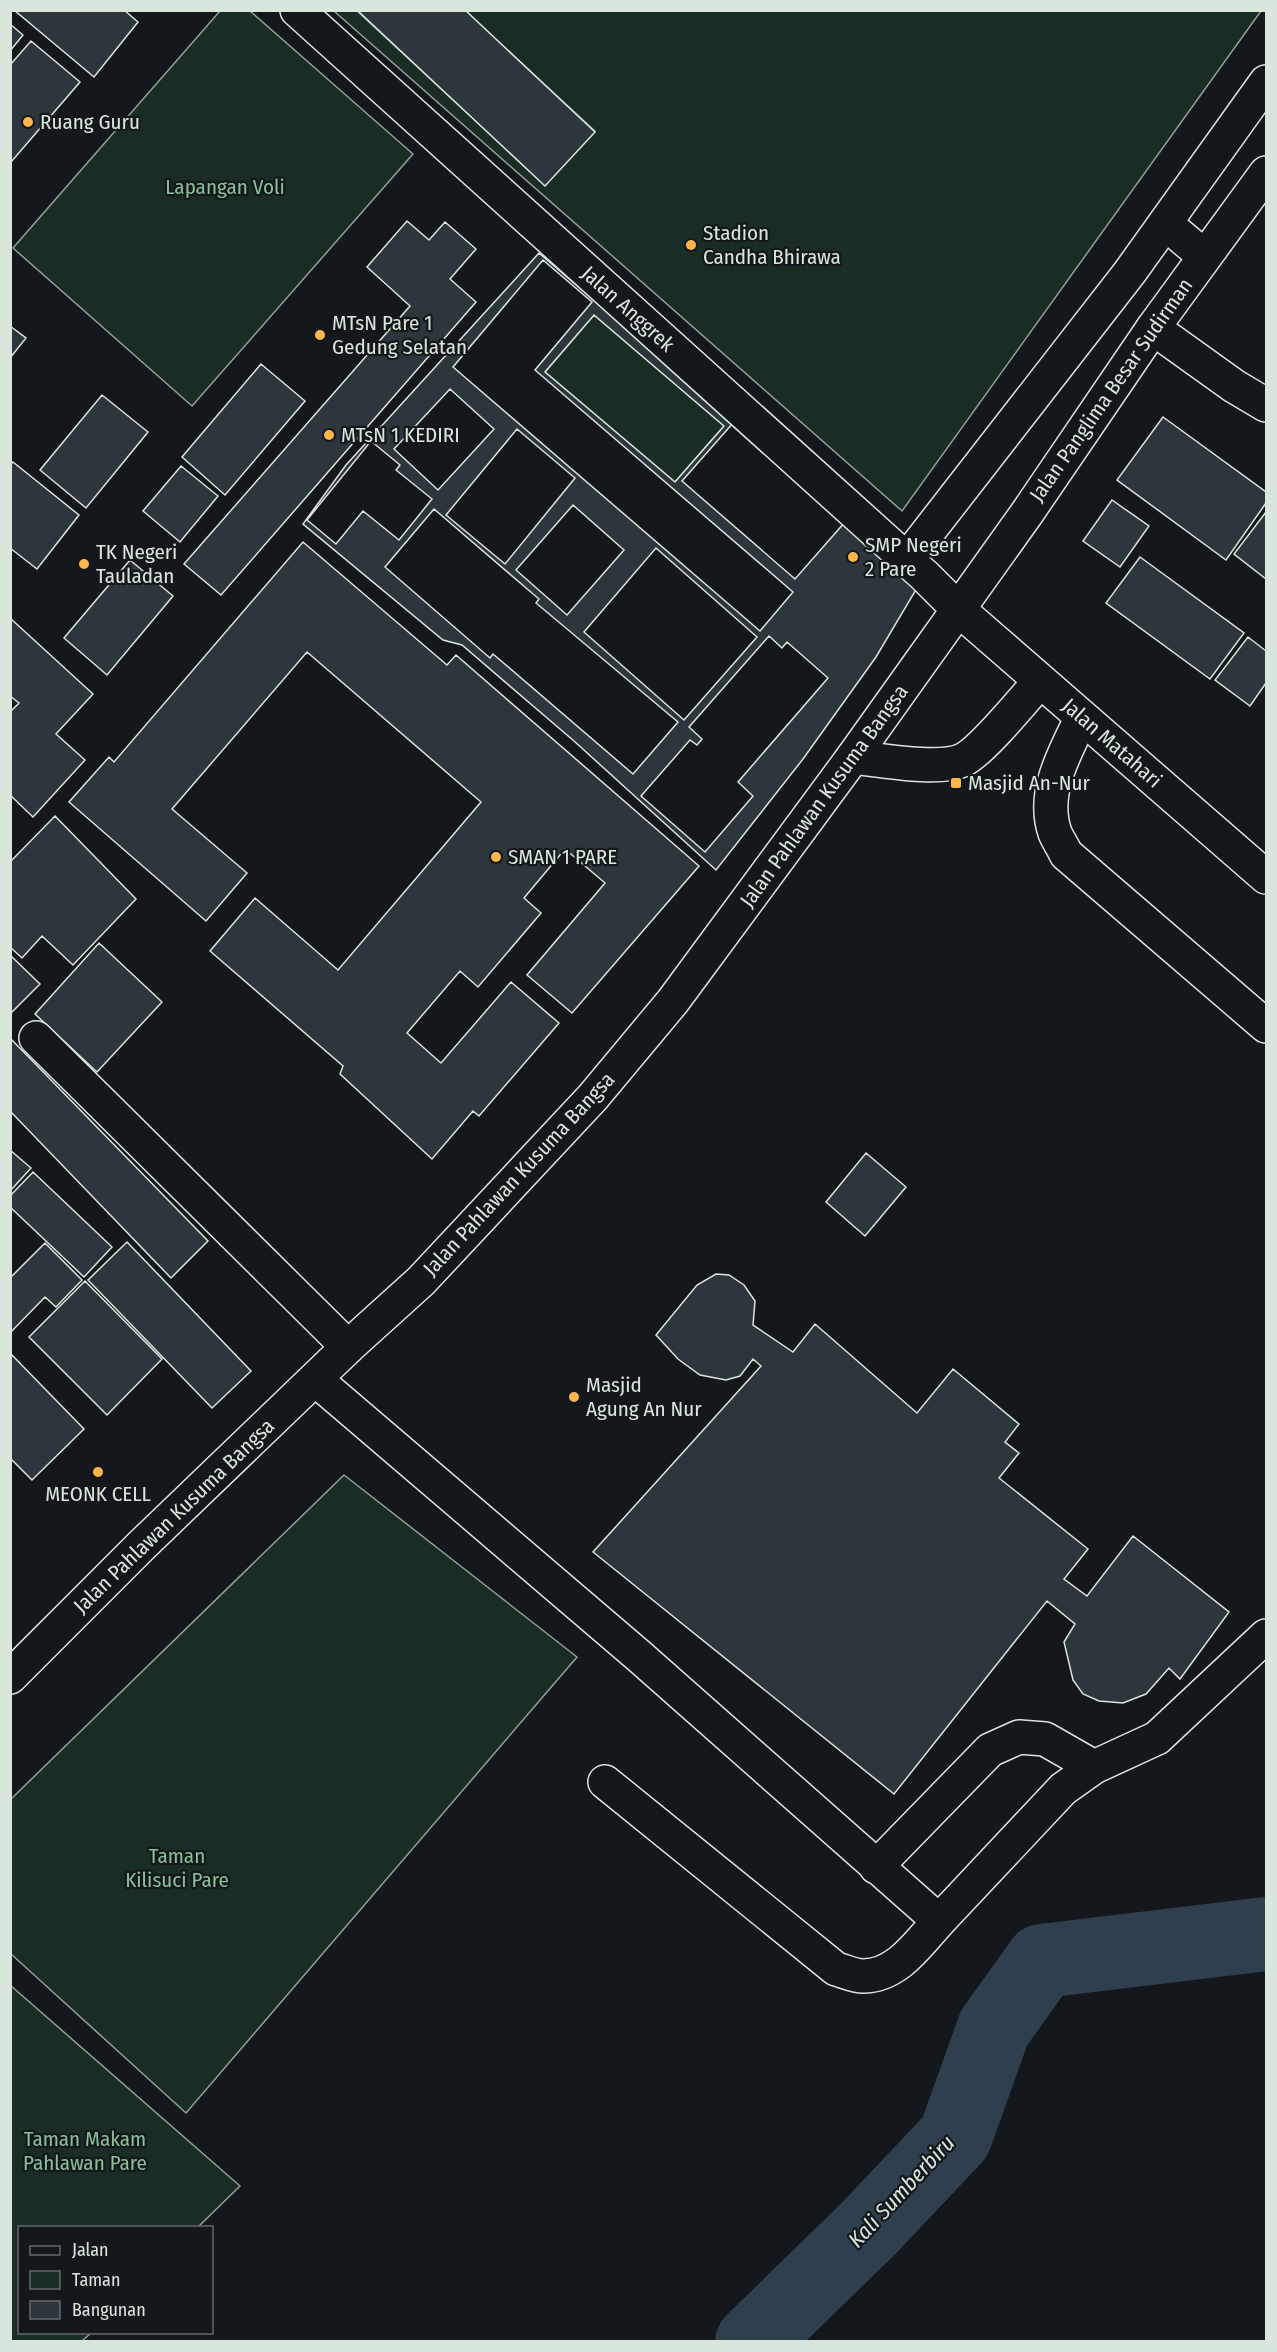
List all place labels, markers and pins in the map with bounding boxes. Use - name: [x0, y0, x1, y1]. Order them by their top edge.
- place label: Ruang Guru: [40, 109, 140, 135]
- marker: Ruang Guru: [21, 115, 35, 129]
- place label: Stadion Candha Bhirawa: [703, 220, 841, 270]
- marker: Stadion Candha Bhirawa: [684, 238, 698, 252]
- place label: MTsN Pare 1 Gedung Selatan: [332, 310, 467, 360]
- marker: MTsN Pare 1 Gedung Selatan: [313, 328, 327, 342]
- place label: MTsN 1 KEDIRI: [341, 422, 460, 448]
- marker: MTsN 1 KEDIRI: [322, 428, 336, 442]
- place label: SMP Negeri 2 Pare: [865, 532, 962, 582]
- place label: TK Negeri Tauladan: [96, 539, 177, 589]
- marker: SMP Negeri 2 Pare: [846, 550, 860, 564]
- marker: TK Negeri Tauladan: [77, 557, 91, 571]
- place label: Masjid An-Nur: [968, 770, 1090, 796]
- marker: Masjid An-Nur: [949, 776, 963, 790]
- place label: SMAN 1 PARE: [508, 844, 617, 870]
- marker: SMAN 1 PARE: [489, 850, 503, 864]
- place label: Masjid Agung An Nur: [586, 1372, 702, 1422]
- marker: Masjid Agung An Nur: [567, 1390, 581, 1404]
- marker: MEONK CELL: [91, 1465, 105, 1479]
- place label: MEONK CELL: [45, 1481, 152, 1507]

